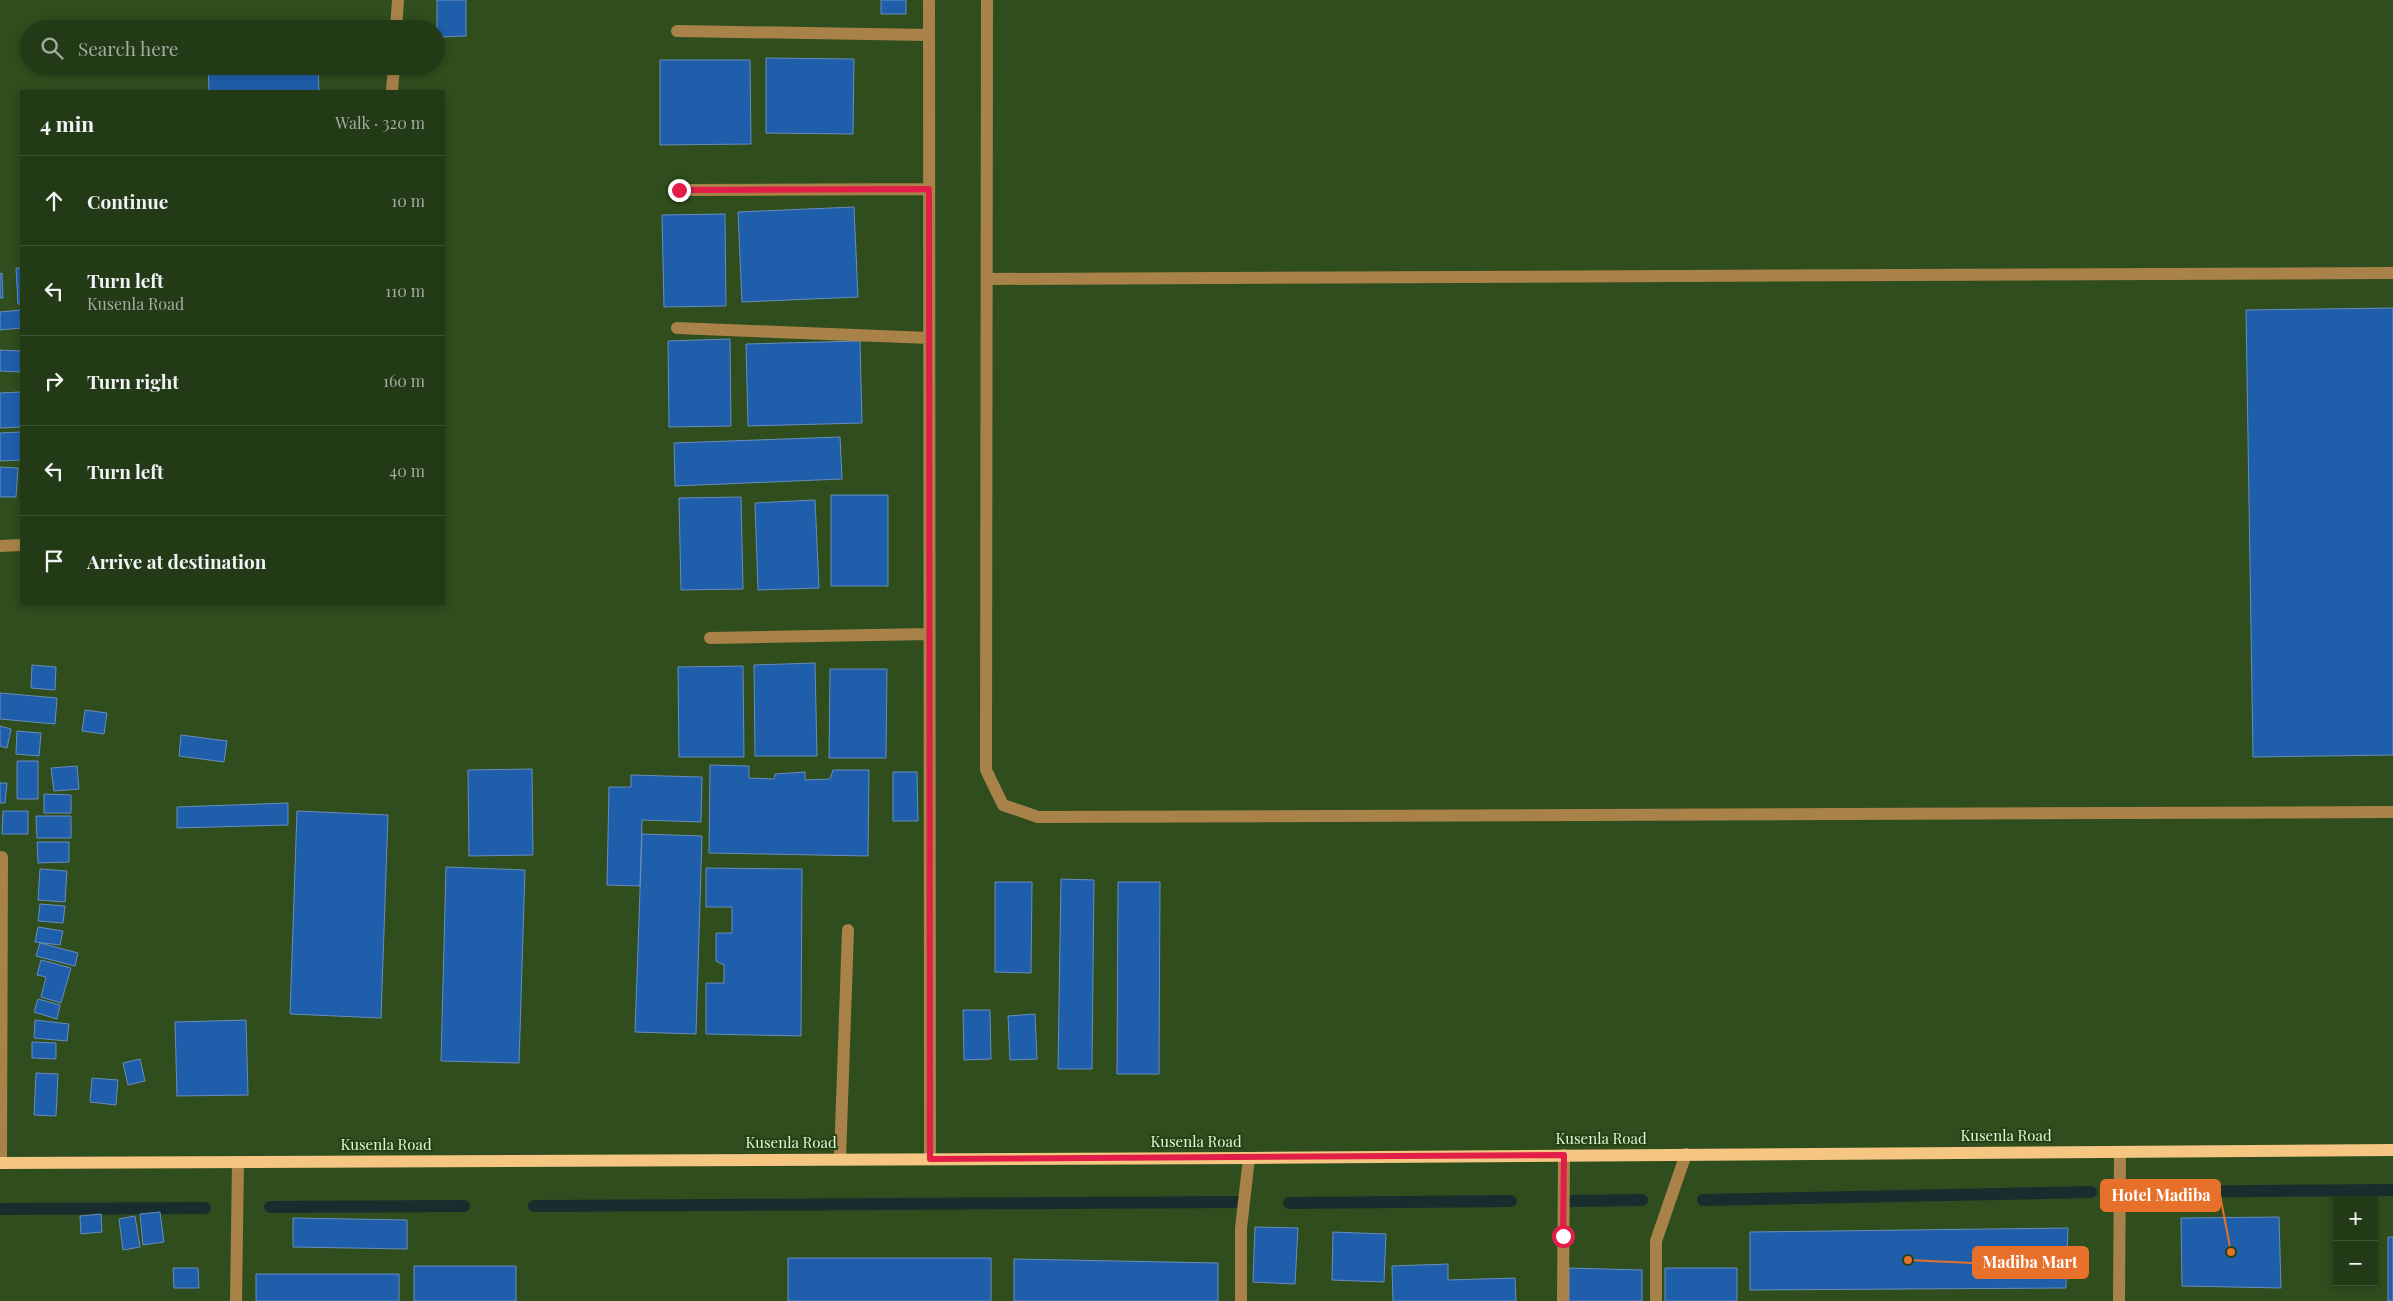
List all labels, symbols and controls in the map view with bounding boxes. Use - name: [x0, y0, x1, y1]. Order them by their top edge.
- search box: [20, 20, 445, 75]
- icon: search: [38, 34, 66, 62]
- text: Search here: [78, 35, 178, 61]
- text: 4 min: [40, 109, 94, 137]
- text: Walk · 320 m: [335, 112, 425, 133]
- route end: [668, 179, 691, 202]
- icon: ahead: [40, 187, 68, 215]
- text: Continue: [87, 188, 168, 214]
- text: 10 m: [391, 190, 425, 211]
- text: Turn left: [87, 267, 164, 293]
- icon: left: [40, 277, 68, 305]
- text: 110 m: [385, 280, 425, 301]
- text: Kusenla Road: [87, 293, 184, 314]
- icon: right: [40, 367, 68, 395]
- text: Turn right: [87, 368, 179, 394]
- text: 160 m: [383, 370, 425, 391]
- icon: left: [40, 457, 68, 485]
- text: Turn left: [87, 458, 164, 484]
- text: 40 m: [389, 460, 425, 481]
- icon: arrive: [40, 547, 68, 575]
- text: Arrive at destination: [87, 548, 267, 574]
- street label: Kusenla Road: [1960, 1125, 2052, 1145]
- street label: Kusenla Road: [1555, 1128, 1647, 1148]
- street label: Kusenla Road: [1150, 1131, 1242, 1151]
- street label: Kusenla Road: [745, 1132, 837, 1152]
- street label: Kusenla Road: [340, 1134, 432, 1154]
- callout: Hotel Madiba: [2101, 1180, 2220, 1211]
- text: Hotel Madiba: [2111, 1184, 2211, 1205]
- map controls: [2333, 1196, 2378, 1286]
- button: +: [2333, 1196, 2378, 1241]
- route start: [1552, 1225, 1575, 1248]
- button: −: [2333, 1241, 2378, 1286]
- callout: Madiba Mart: [1973, 1247, 2088, 1278]
- text: Madiba Mart: [1982, 1251, 2078, 1272]

